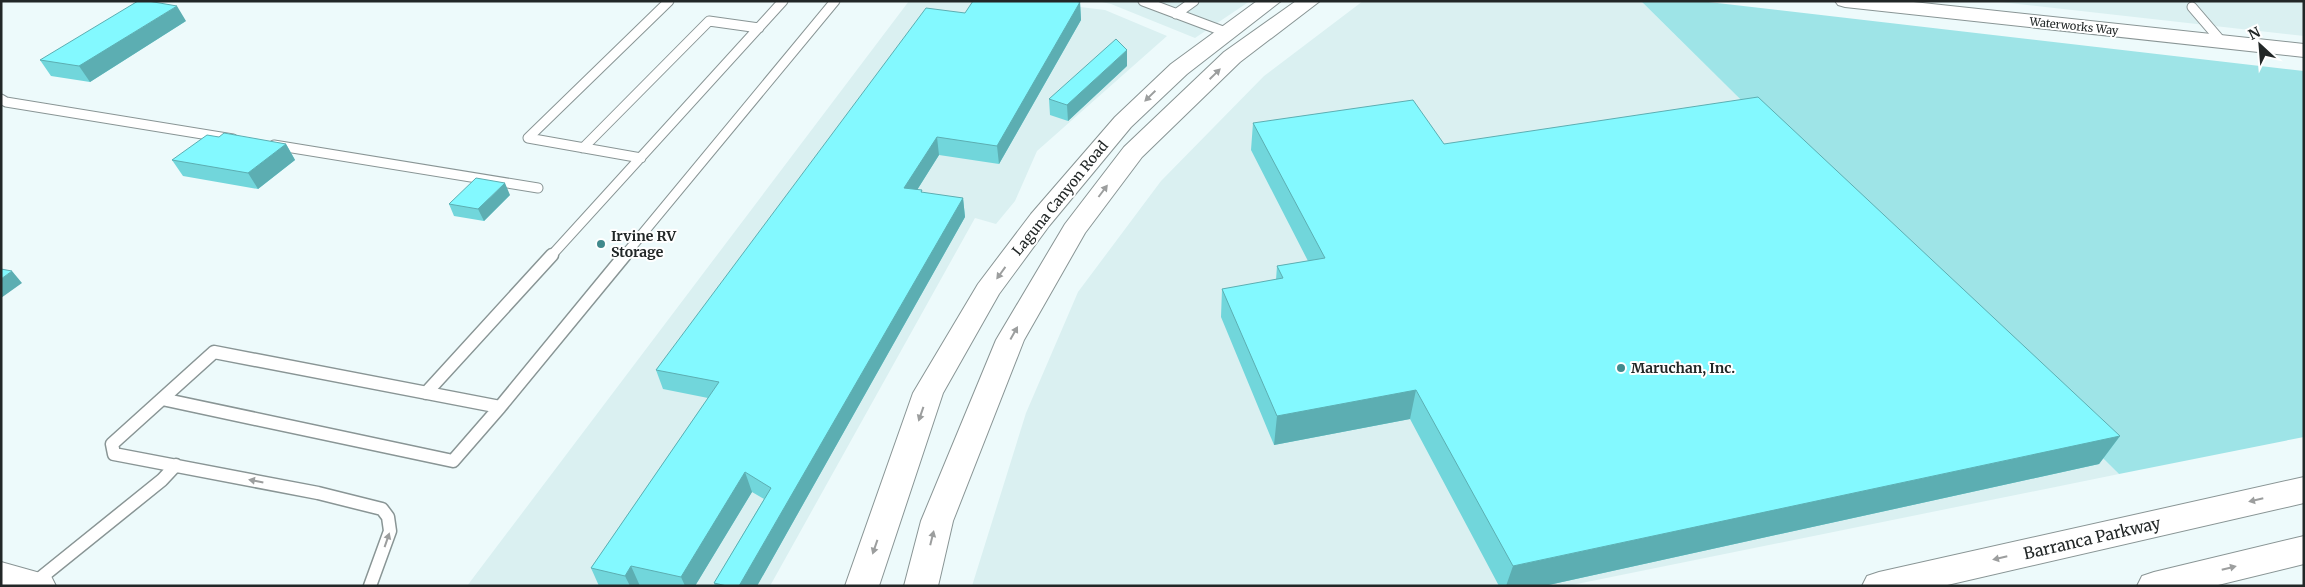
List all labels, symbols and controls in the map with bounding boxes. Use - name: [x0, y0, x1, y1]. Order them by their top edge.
- street label: Waterworks Way: [2028, 14, 2120, 38]
- north arrow: [2235, 20, 2285, 70]
- text: N: [2245, 23, 2263, 44]
- one-way arrow: [1208, 68, 1220, 80]
- one-way arrow: [1145, 90, 1157, 102]
- street label: Laguna Canyon Road: [1008, 137, 1112, 259]
- one-way arrow: [1098, 185, 1108, 198]
- place label: Irvine RV Storage: [611, 227, 676, 261]
- marker: Irvine RV Storage: [595, 238, 607, 250]
- one-way arrow: [995, 266, 1006, 279]
- one-way arrow: [1010, 326, 1018, 340]
- place label: Maruchan, Inc.: [1631, 359, 1735, 377]
- marker: Maruchan, Inc.: [1615, 362, 1627, 374]
- one-way arrow: [917, 407, 925, 422]
- one-way arrow: [248, 476, 264, 484]
- one-way arrow: [2248, 497, 2264, 505]
- street label: Barranca Parkway: [2021, 512, 2163, 564]
- one-way arrow: [929, 531, 937, 546]
- one-way arrow: [383, 532, 391, 547]
- one-way arrow: [871, 539, 878, 554]
- one-way arrow: [1992, 554, 2007, 562]
- one-way arrow: [2222, 564, 2237, 572]

